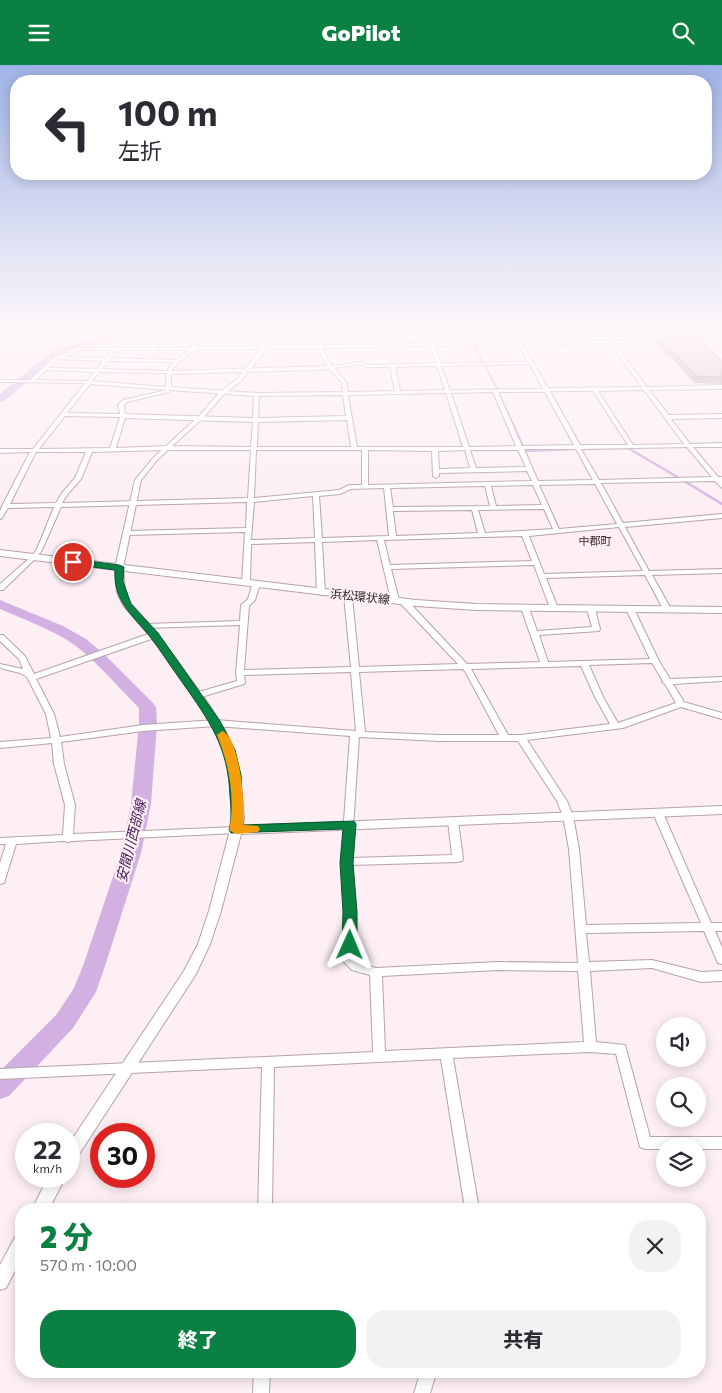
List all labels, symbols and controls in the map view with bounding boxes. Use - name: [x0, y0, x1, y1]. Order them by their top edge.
- icon: menu: [25, 19, 53, 47]
- text: GoPilot: [322, 19, 400, 46]
- icon: search: [669, 19, 697, 47]
- text: 100 m: [118, 90, 218, 133]
- icon: left: [35, 95, 100, 160]
- text: 左折: [118, 137, 162, 164]
- district label: 中郡町: [579, 534, 612, 547]
- pin: [52, 541, 94, 583]
- icon: arrive: [59, 548, 87, 576]
- street label: 浜松環状線: [330, 586, 391, 606]
- water label: 安間川西部線: [112, 796, 149, 884]
- position arrow: [323, 918, 375, 970]
- map controls: [656, 1017, 706, 1187]
- button: sound: [656, 1017, 706, 1067]
- button: search: [656, 1077, 706, 1127]
- speed limit sign: 30: [90, 1123, 155, 1188]
- text: 22: [33, 1134, 62, 1164]
- button: layers: [656, 1137, 706, 1187]
- text: km/h: [33, 1161, 62, 1175]
- text: 2 分: [40, 1217, 93, 1254]
- button: close: [629, 1220, 681, 1272]
- text: 570 m · 10:00: [40, 1255, 137, 1274]
- button: 終了: [40, 1310, 356, 1368]
- button: 共有: [366, 1310, 681, 1368]

